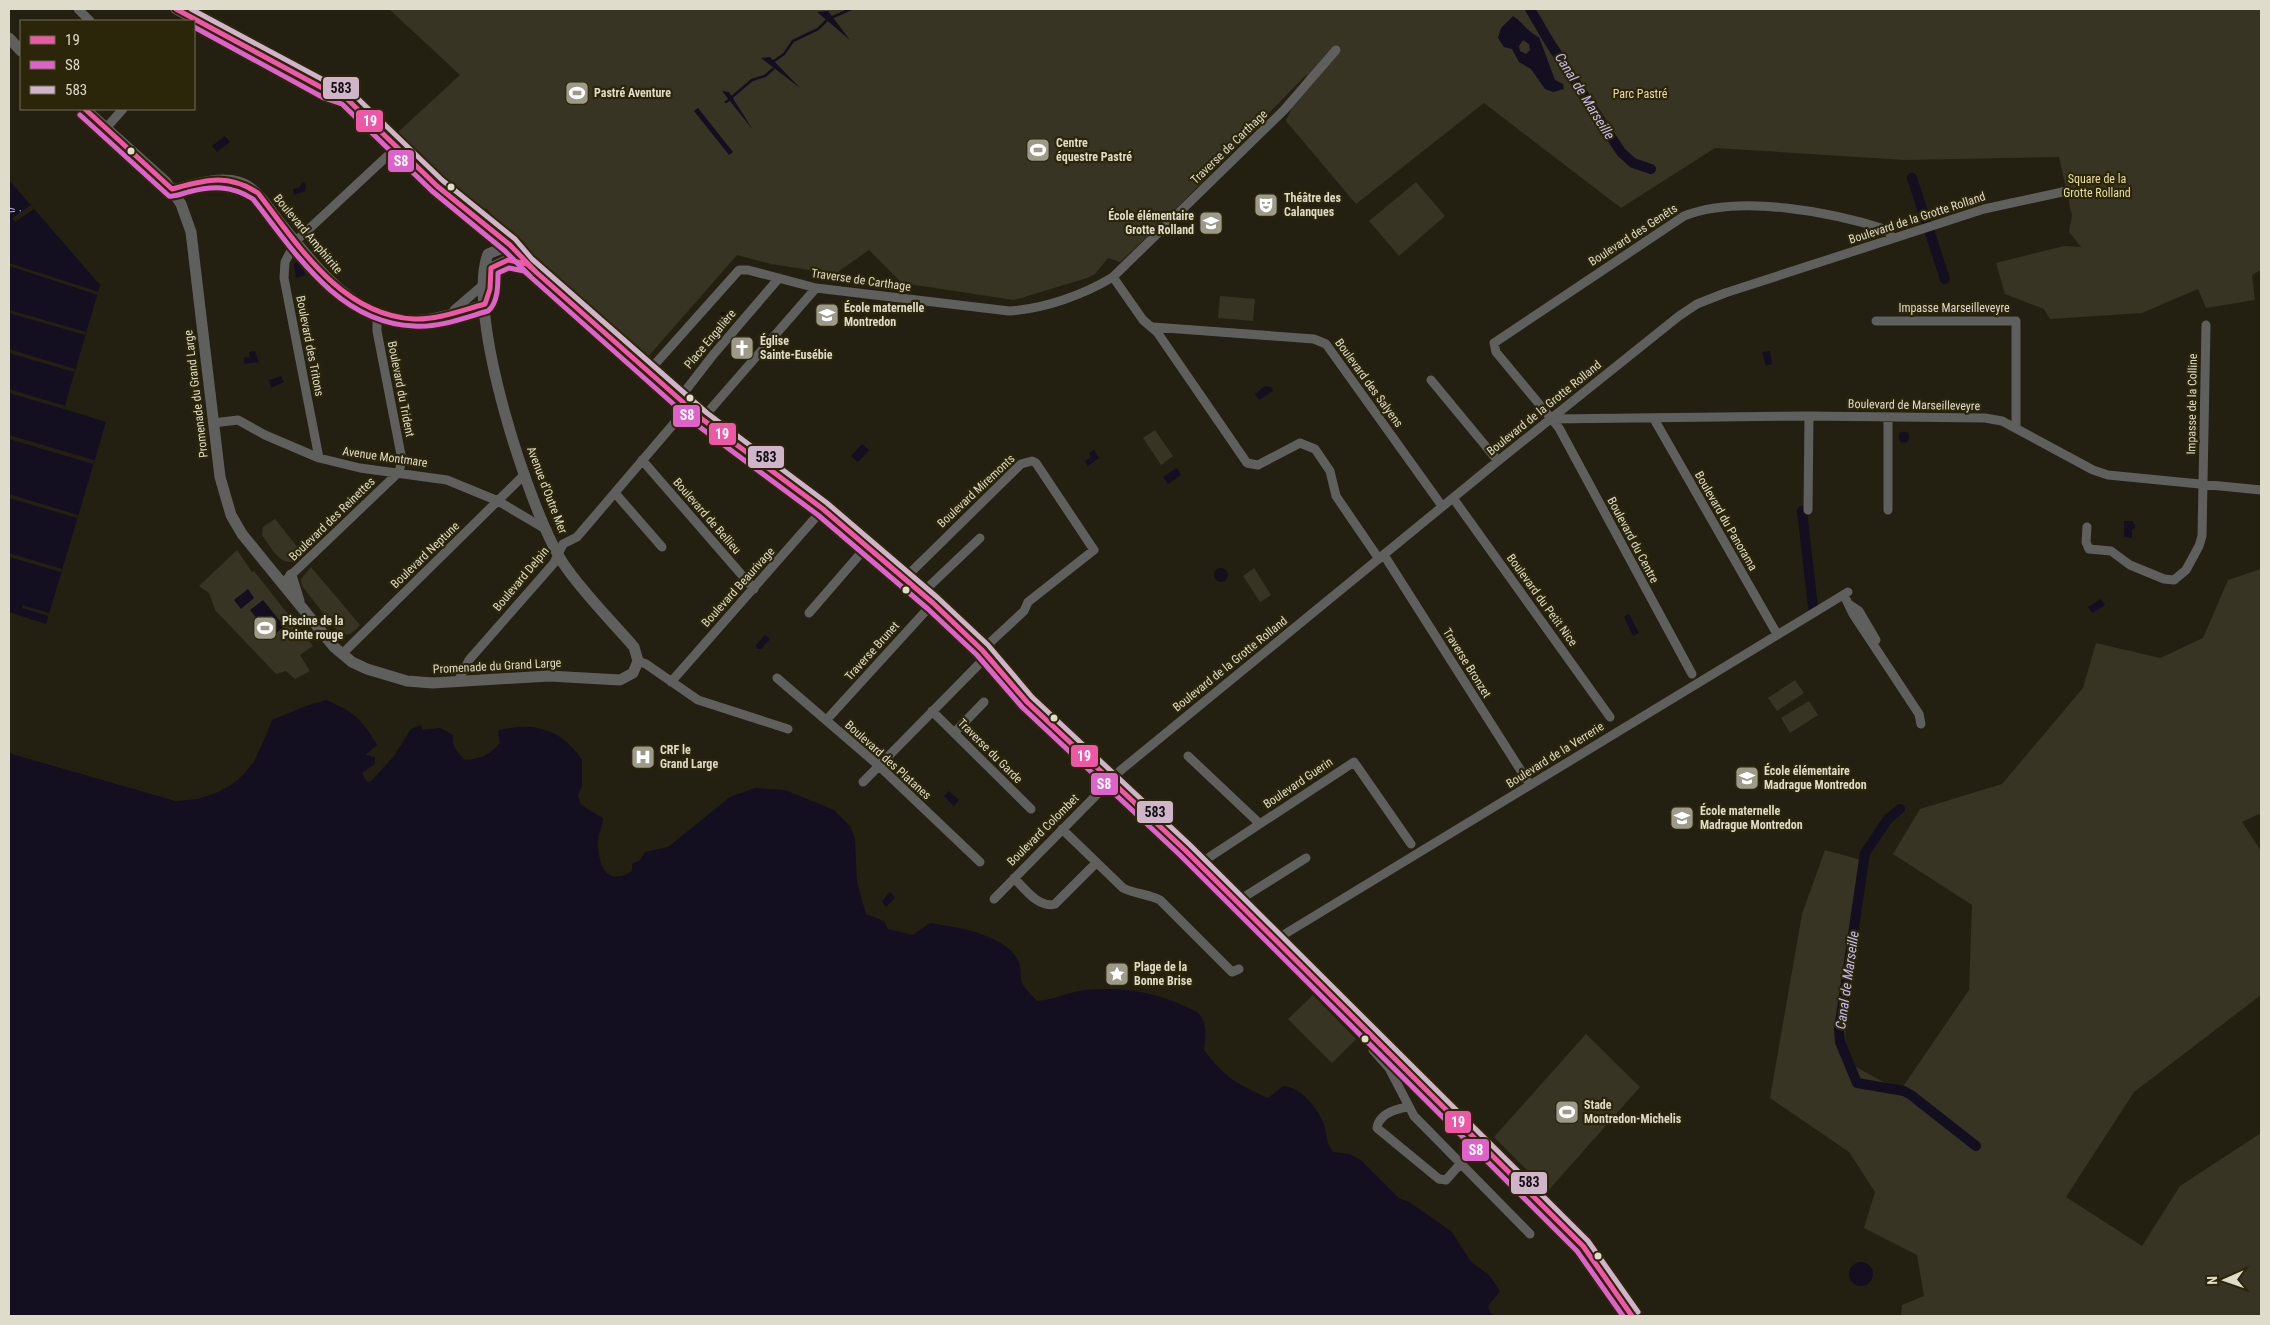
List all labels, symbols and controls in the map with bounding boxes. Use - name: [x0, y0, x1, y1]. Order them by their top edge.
- legend: [20, 20, 195, 110]
- text: 19: [65, 31, 80, 49]
- water label: Canal de Marseille: [1552, 50, 1618, 142]
- text: S8: [65, 56, 80, 74]
- line badge: 583: [322, 76, 360, 100]
- text: 583: [330, 80, 352, 96]
- sports icon: Pastré Aventure: [564, 80, 590, 106]
- text: 583: [65, 81, 87, 99]
- place label: Pastré Aventure: [594, 86, 671, 100]
- park label: Parc Pastré: [1613, 87, 1668, 101]
- street label: Traverse de Carthage: [1188, 107, 1270, 187]
- line badge: 19: [355, 109, 384, 133]
- text: 19: [363, 113, 377, 129]
- place label: Centre équestre Pastré: [1056, 136, 1132, 164]
- sports icon: Centre équestre Pastré: [1025, 137, 1051, 163]
- unlabelled marker: [126, 146, 136, 156]
- line badge: S8: [387, 149, 415, 173]
- text: S8: [394, 153, 408, 169]
- park label: Square de la Grotte Rolland: [2063, 172, 2131, 200]
- unlabelled marker: [446, 182, 456, 192]
- street label: Boulevard de la Grotte Rolland: [1847, 189, 1987, 247]
- street label: Boulevard Amphitrite: [271, 191, 346, 277]
- place label: Théâtre des Calanques: [1284, 191, 1342, 219]
- theatre icon: Théâtre des Calanques: [1253, 192, 1279, 218]
- street label: Boulevard des Genêts: [1586, 201, 1680, 269]
- place label: École élémentaire Grotte Rolland: [1108, 208, 1194, 237]
- school or university icon: École élémentaire Grotte Rolland: [1198, 210, 1224, 236]
- street label: Traverse de Carthage: [810, 266, 912, 294]
- street label: Boulevard des Tritons: [293, 294, 327, 398]
- place label: École maternelle Montredon: [844, 300, 924, 329]
- street label: Impasse Marseilleveyre: [1898, 301, 2010, 315]
- school or university icon: École maternelle Montredon: [814, 302, 840, 328]
- street label: Place Engalière: [681, 306, 739, 371]
- street label: Promenade du Grand Large: [181, 329, 211, 459]
- place label: Église Sainte-Eusébie: [760, 333, 833, 362]
- church icon: Église Sainte-Eusébie: [729, 335, 755, 361]
- street label: Boulevard des Salyens: [1332, 336, 1406, 430]
- street label: Boulevard du Trident: [385, 340, 417, 438]
- street label: Impasse de la Colline: [2184, 353, 2200, 455]
- street label: Boulevard de la Grotte Rolland: [1484, 358, 1604, 458]
- unlabelled marker: [685, 393, 695, 403]
- street label: Boulevard de Marseilleveyre: [1848, 397, 1981, 413]
- line badge: S8: [672, 404, 701, 428]
- text: S8: [680, 407, 694, 423]
- line badge: 19: [708, 422, 737, 446]
- text: 19: [715, 426, 729, 442]
- street label: Avenue Montmare: [342, 444, 429, 470]
- street label: Avenue d'Outre Mer: [524, 444, 570, 536]
- line badge: 583: [747, 445, 785, 469]
- text: 583: [755, 449, 777, 465]
- street label: Boulevard Miremonts: [934, 452, 1018, 530]
- street label: Boulevard du Panorama: [1692, 469, 1760, 573]
- street label: Boulevard des Reinettes: [286, 474, 378, 564]
- street label: Boulevard de Bellieu: [670, 475, 744, 557]
- street label: Boulevard du Centre: [1604, 495, 1662, 586]
- street label: Boulevard Neptune: [388, 519, 462, 591]
- street label: Boulevard Delpin: [490, 544, 552, 614]
- street label: Boulevard Beaurivage: [699, 544, 778, 630]
- street label: Boulevard du Petit Nice: [1504, 551, 1580, 649]
- unlabelled marker: [901, 585, 911, 595]
- place label: Piscine de la Pointe rouge: [282, 614, 344, 642]
- street label: Boulevard de la Grotte Rolland: [1170, 614, 1290, 714]
- sports icon: Piscine de la Pointe rouge: [252, 615, 278, 641]
- street label: Traverse Brunet: [842, 618, 902, 683]
- street label: Traverse Bronzet: [1440, 626, 1494, 701]
- street label: Promenade du Grand Large: [432, 656, 562, 676]
- unlabelled marker: [1049, 713, 1059, 723]
- street label: Traverse du Garde: [955, 716, 1025, 786]
- street label: Boulevard des Platanes: [842, 718, 934, 802]
- street label: Boulevard de la Verrerie: [1504, 719, 1607, 791]
- place label: CRF le Grand Large: [660, 743, 718, 771]
- hospital icon: CRF le Grand Large: [630, 744, 656, 770]
- line badge: 19: [1070, 744, 1099, 768]
- text: 19: [1077, 748, 1091, 764]
- street label: Boulevard Guerin: [1261, 755, 1335, 811]
- place label: École élémentaire Madrague Montredon: [1764, 763, 1867, 792]
- school or university icon: École élémentaire Madrague Montredon: [1734, 765, 1760, 791]
- line badge: S8: [1090, 772, 1119, 796]
- text: S8: [1097, 776, 1111, 792]
- street label: Boulevard Colombet: [1004, 791, 1082, 869]
- line badge: 583: [1136, 800, 1174, 824]
- place label: École maternelle Madrague Montredon: [1700, 803, 1803, 832]
- text: 583: [1144, 804, 1166, 820]
- school or university icon: École maternelle Madrague Montredon: [1669, 805, 1695, 831]
- water label: Canal de Marseille: [1832, 930, 1862, 1030]
- place label: Plage de la Bonne Brise: [1134, 960, 1192, 988]
- place icon: Plage de la Bonne Brise: [1104, 961, 1130, 987]
- unlabelled marker: [1360, 1034, 1370, 1044]
- place label: Stade Montredon-Michelis: [1584, 1098, 1682, 1126]
- sports icon: Stade Montredon-Michelis: [1554, 1099, 1580, 1125]
- line badge: 19: [1444, 1110, 1472, 1134]
- text: 19: [1451, 1114, 1465, 1130]
- line badge: S8: [1461, 1138, 1490, 1162]
- text: S8: [1469, 1142, 1483, 1158]
- line badge: 583: [1510, 1171, 1548, 1195]
- text: 583: [1518, 1174, 1540, 1190]
- unlabelled marker: [1593, 1251, 1603, 1261]
- north arrow: [2200, 1255, 2250, 1305]
- text: N: [2204, 1276, 2220, 1285]

